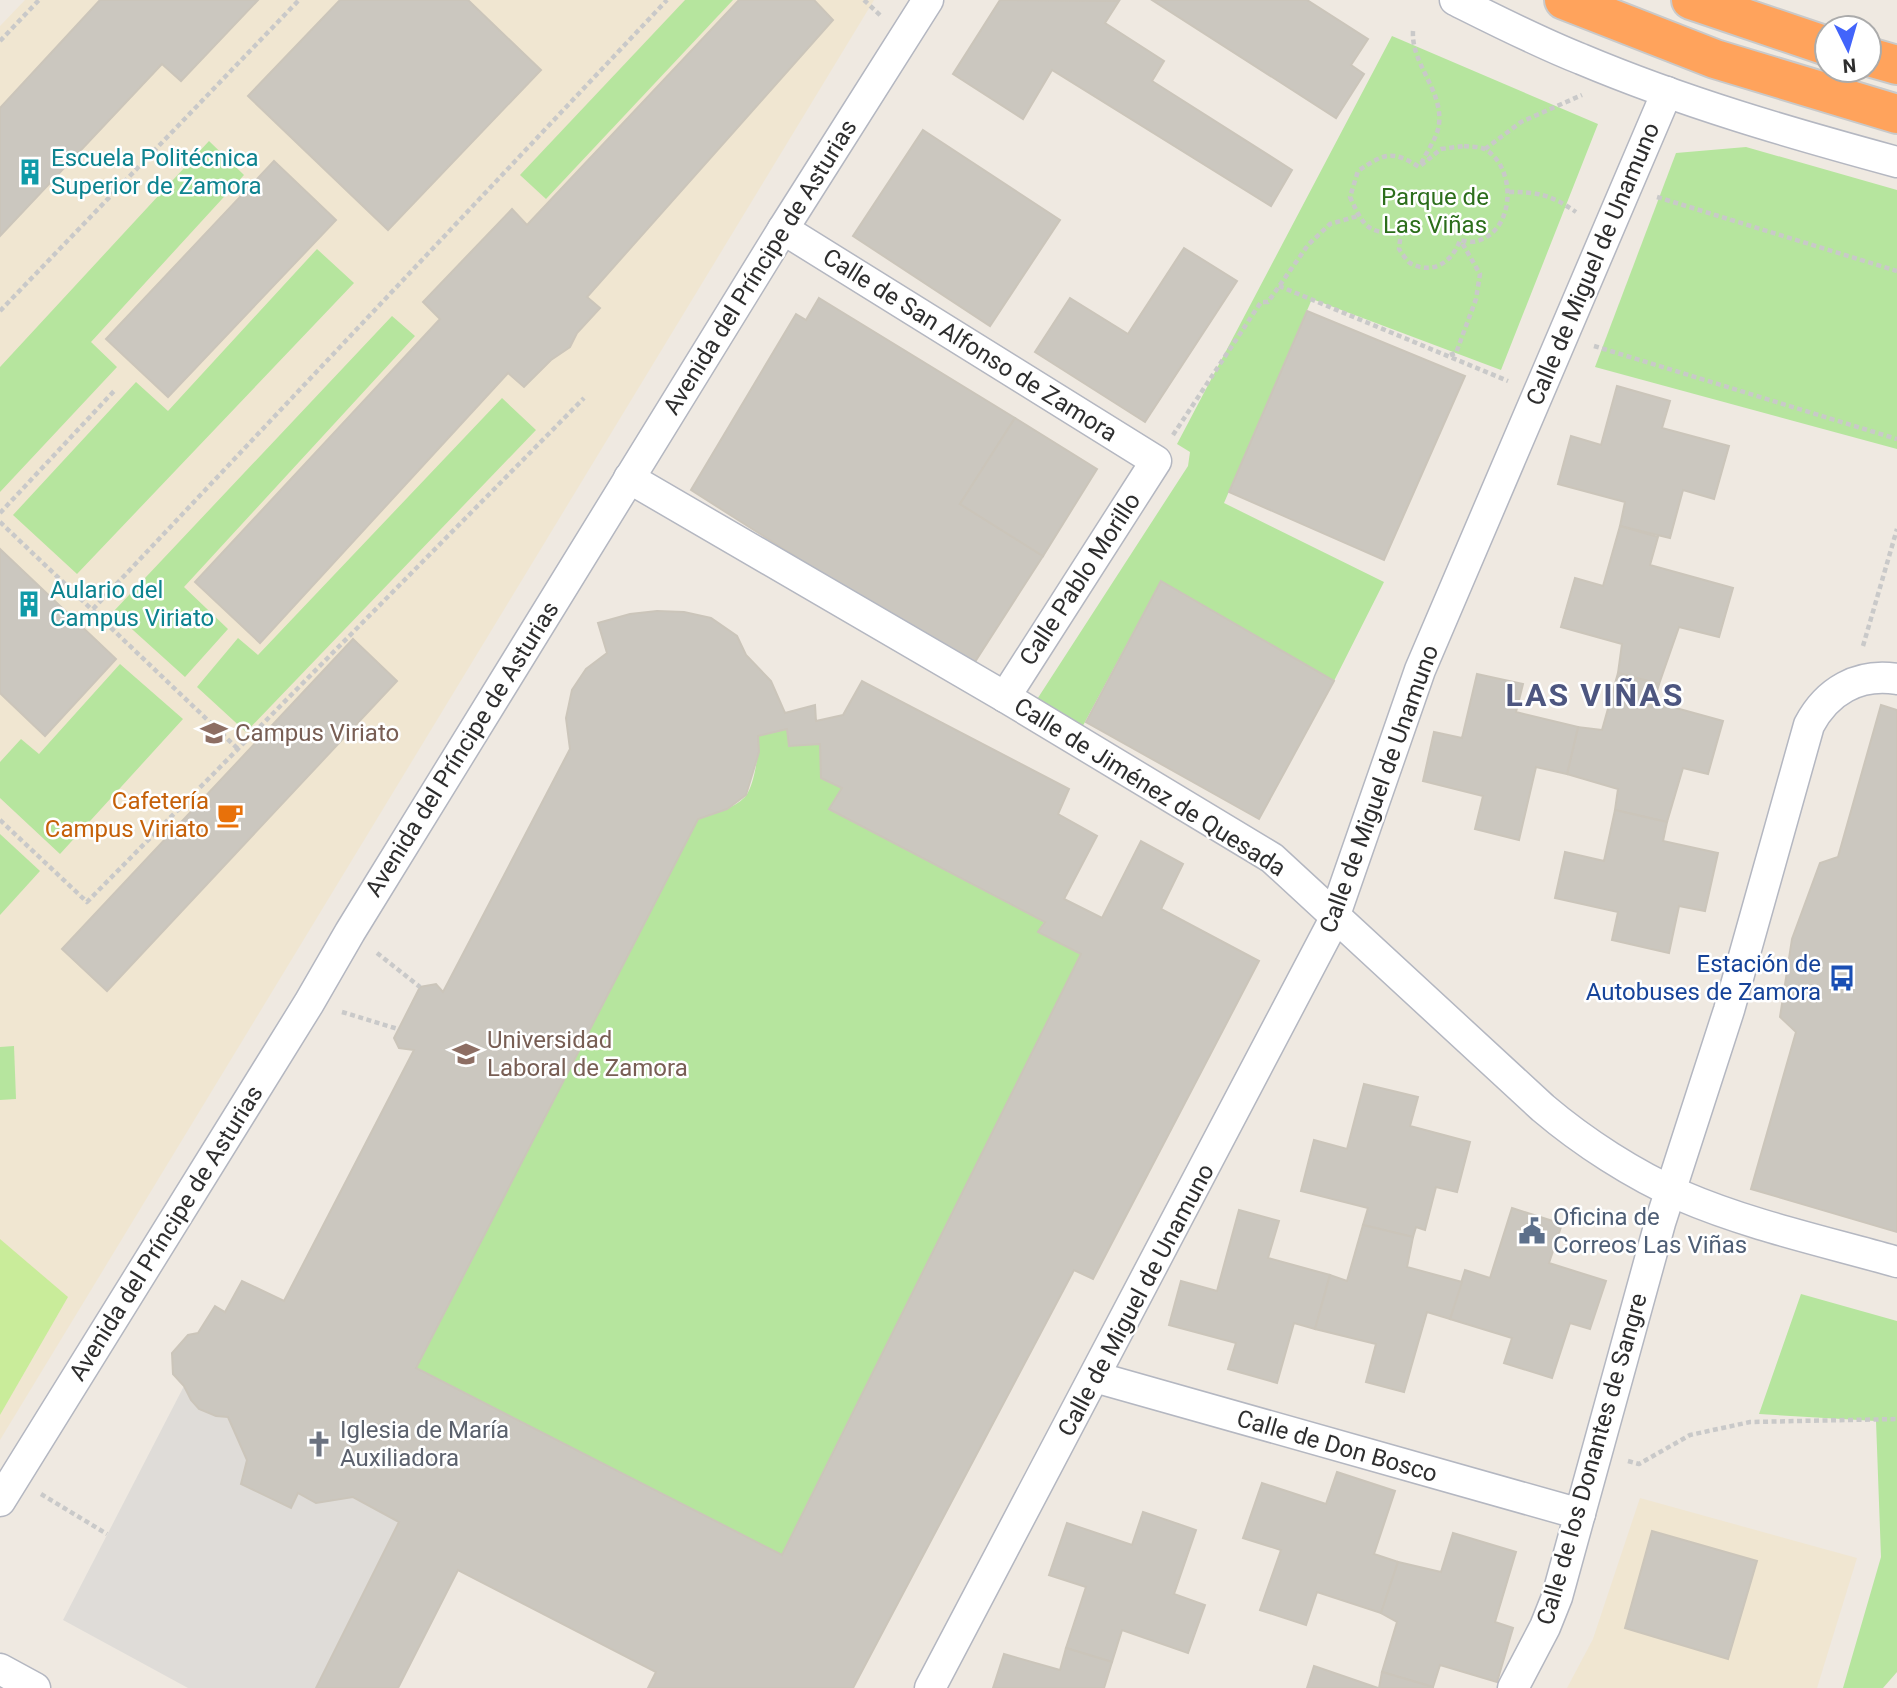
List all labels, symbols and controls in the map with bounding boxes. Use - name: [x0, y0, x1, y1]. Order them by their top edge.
- north arrow: [1813, 14, 1883, 84]
- text: N: [1842, 53, 1857, 77]
- street label: Avenida del Príncipe de Asturias: [657, 114, 863, 420]
- street label: Calle de Miguel de Unamuno: [1521, 118, 1665, 410]
- place label: Escuela Politécnica Superior de Zamora: [51, 144, 262, 200]
- building icon: Escuela Politécnica Superior de Zamora: [15, 157, 45, 187]
- park label: Parque de Las Viñas: [1381, 183, 1489, 239]
- street label: Calle de San Alfonso de Zamora: [818, 243, 1122, 447]
- street label: Calle Pablo Morillo: [1014, 488, 1146, 670]
- place label: Aulario del Campus Viriato: [50, 576, 214, 632]
- building icon: Aulario del Campus Viriato: [14, 589, 44, 619]
- street label: Avenida del Príncipe de Asturias: [359, 596, 565, 902]
- street label: Calle de Miguel de Unamuno: [1314, 641, 1444, 937]
- district label: LAS VIÑAS: [1505, 676, 1685, 714]
- street label: Calle de Jiménez de Quesada: [1009, 692, 1291, 882]
- school or university icon: Campus Viriato: [199, 718, 229, 748]
- place label: Campus Viriato: [235, 719, 399, 747]
- place label: Cafetería Campus Viriato: [45, 787, 209, 843]
- cafe icon: Cafetería Campus Viriato: [215, 800, 245, 830]
- place label: Estación de Autobuses de Zamora: [1586, 950, 1821, 1006]
- bus stop icon: Estación de Autobuses de Zamora: [1827, 963, 1857, 993]
- place label: Universidad Laboral de Zamora: [487, 1026, 688, 1082]
- school or university icon: Universidad Laboral de Zamora: [451, 1039, 481, 1069]
- street label: Avenida del Príncipe de Asturias: [63, 1080, 269, 1386]
- street label: Calle de Miguel de Unamuno: [1052, 1159, 1220, 1441]
- place label: Oficina de Correos Las Viñas: [1553, 1203, 1747, 1259]
- public building icon: Oficina de Correos Las Viñas: [1517, 1216, 1547, 1246]
- street label: Calle de los Donantes de Sangre: [1531, 1290, 1653, 1628]
- street label: Calle de Don Bosco: [1234, 1404, 1440, 1488]
- place label: Iglesia de María Auxiliadora: [340, 1416, 509, 1472]
- church icon: Iglesia de María Auxiliadora: [304, 1429, 334, 1459]

